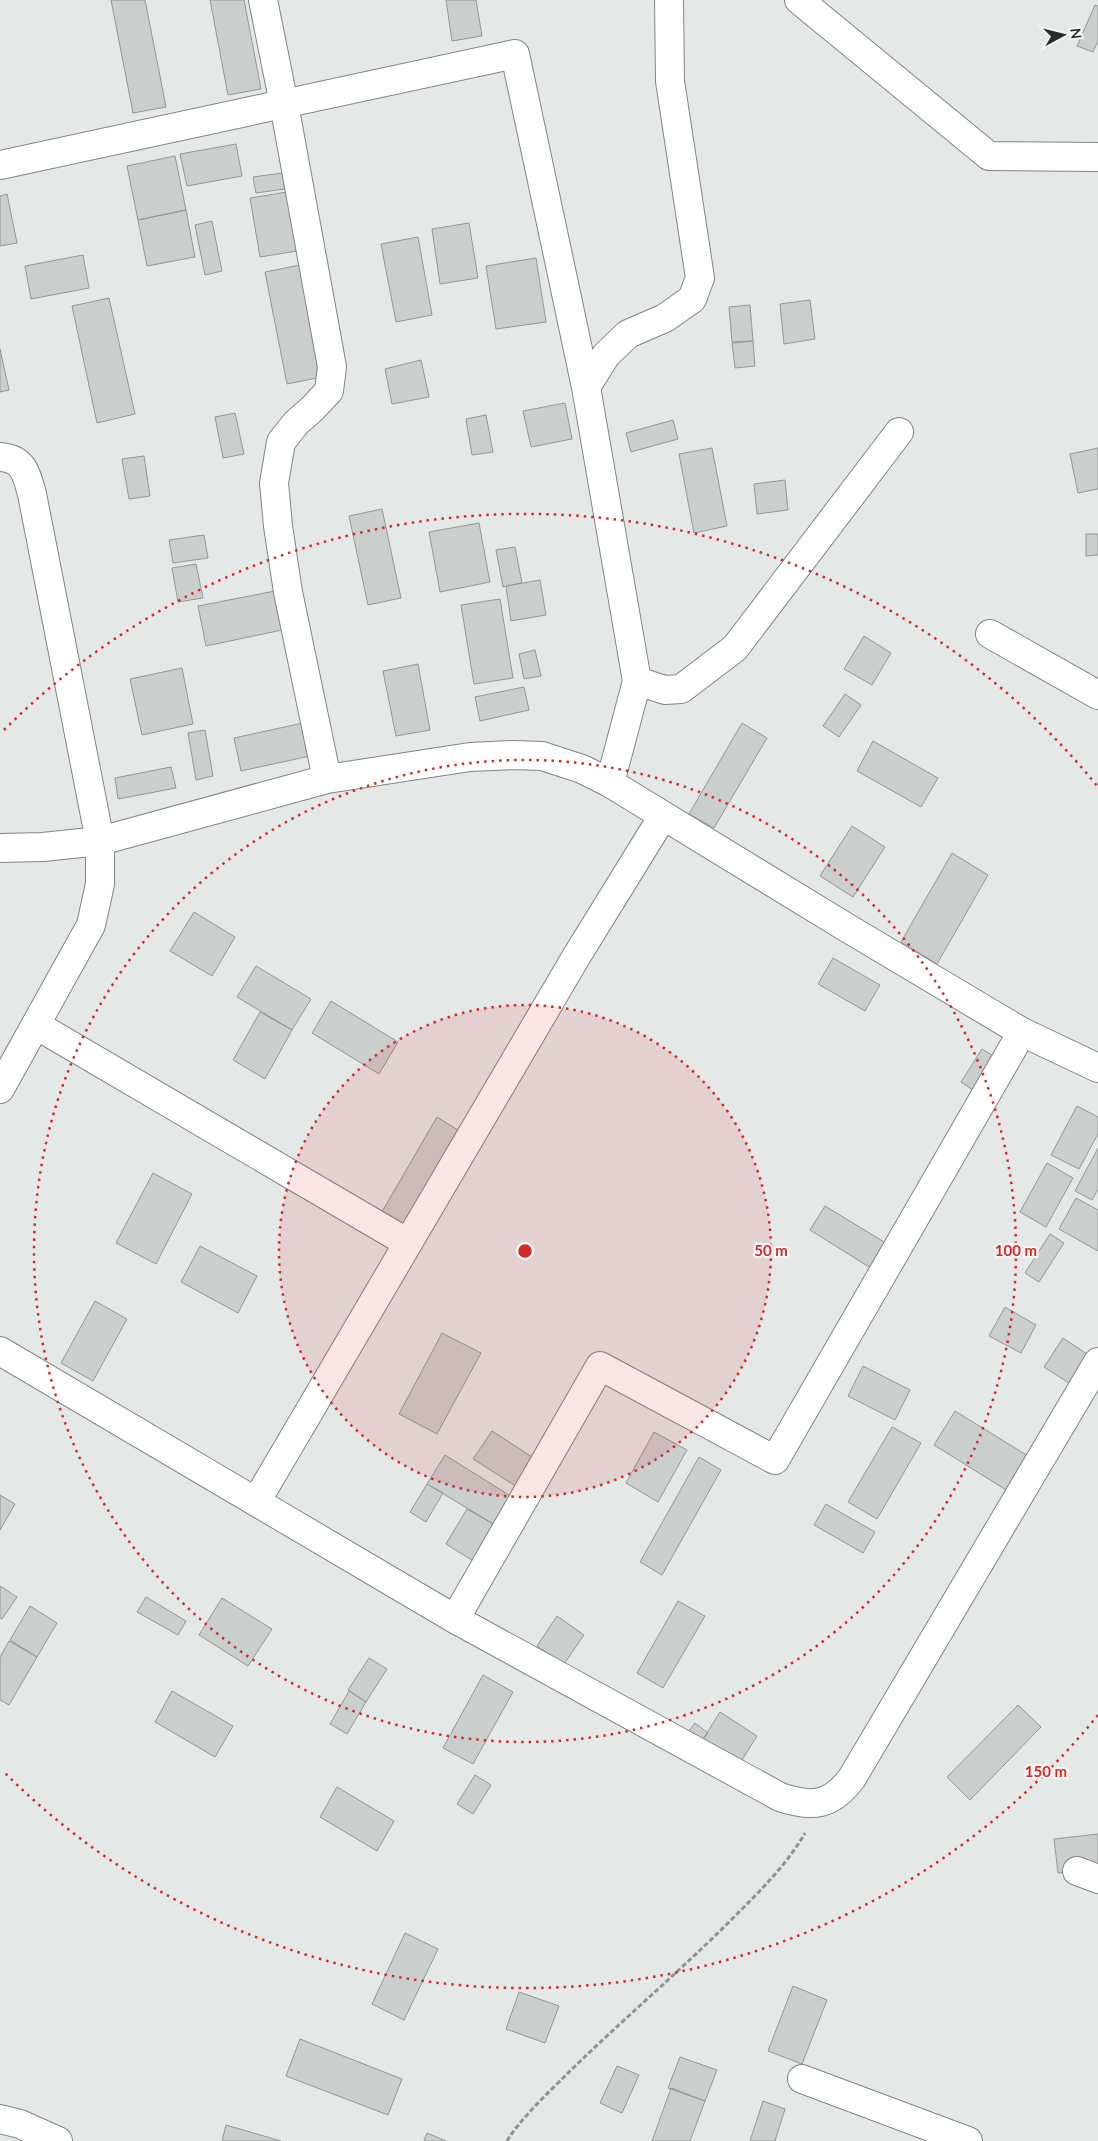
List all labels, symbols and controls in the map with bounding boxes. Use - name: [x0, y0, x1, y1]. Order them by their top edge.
- north arrow: [1038, 10, 1088, 60]
- text: N: [1067, 27, 1085, 40]
- text: 50 m: [754, 1241, 788, 1259]
- text: 100 m: [995, 1241, 1037, 1259]
- centre of rings: [516, 1242, 534, 1260]
- text: 150 m: [1025, 1762, 1067, 1780]

